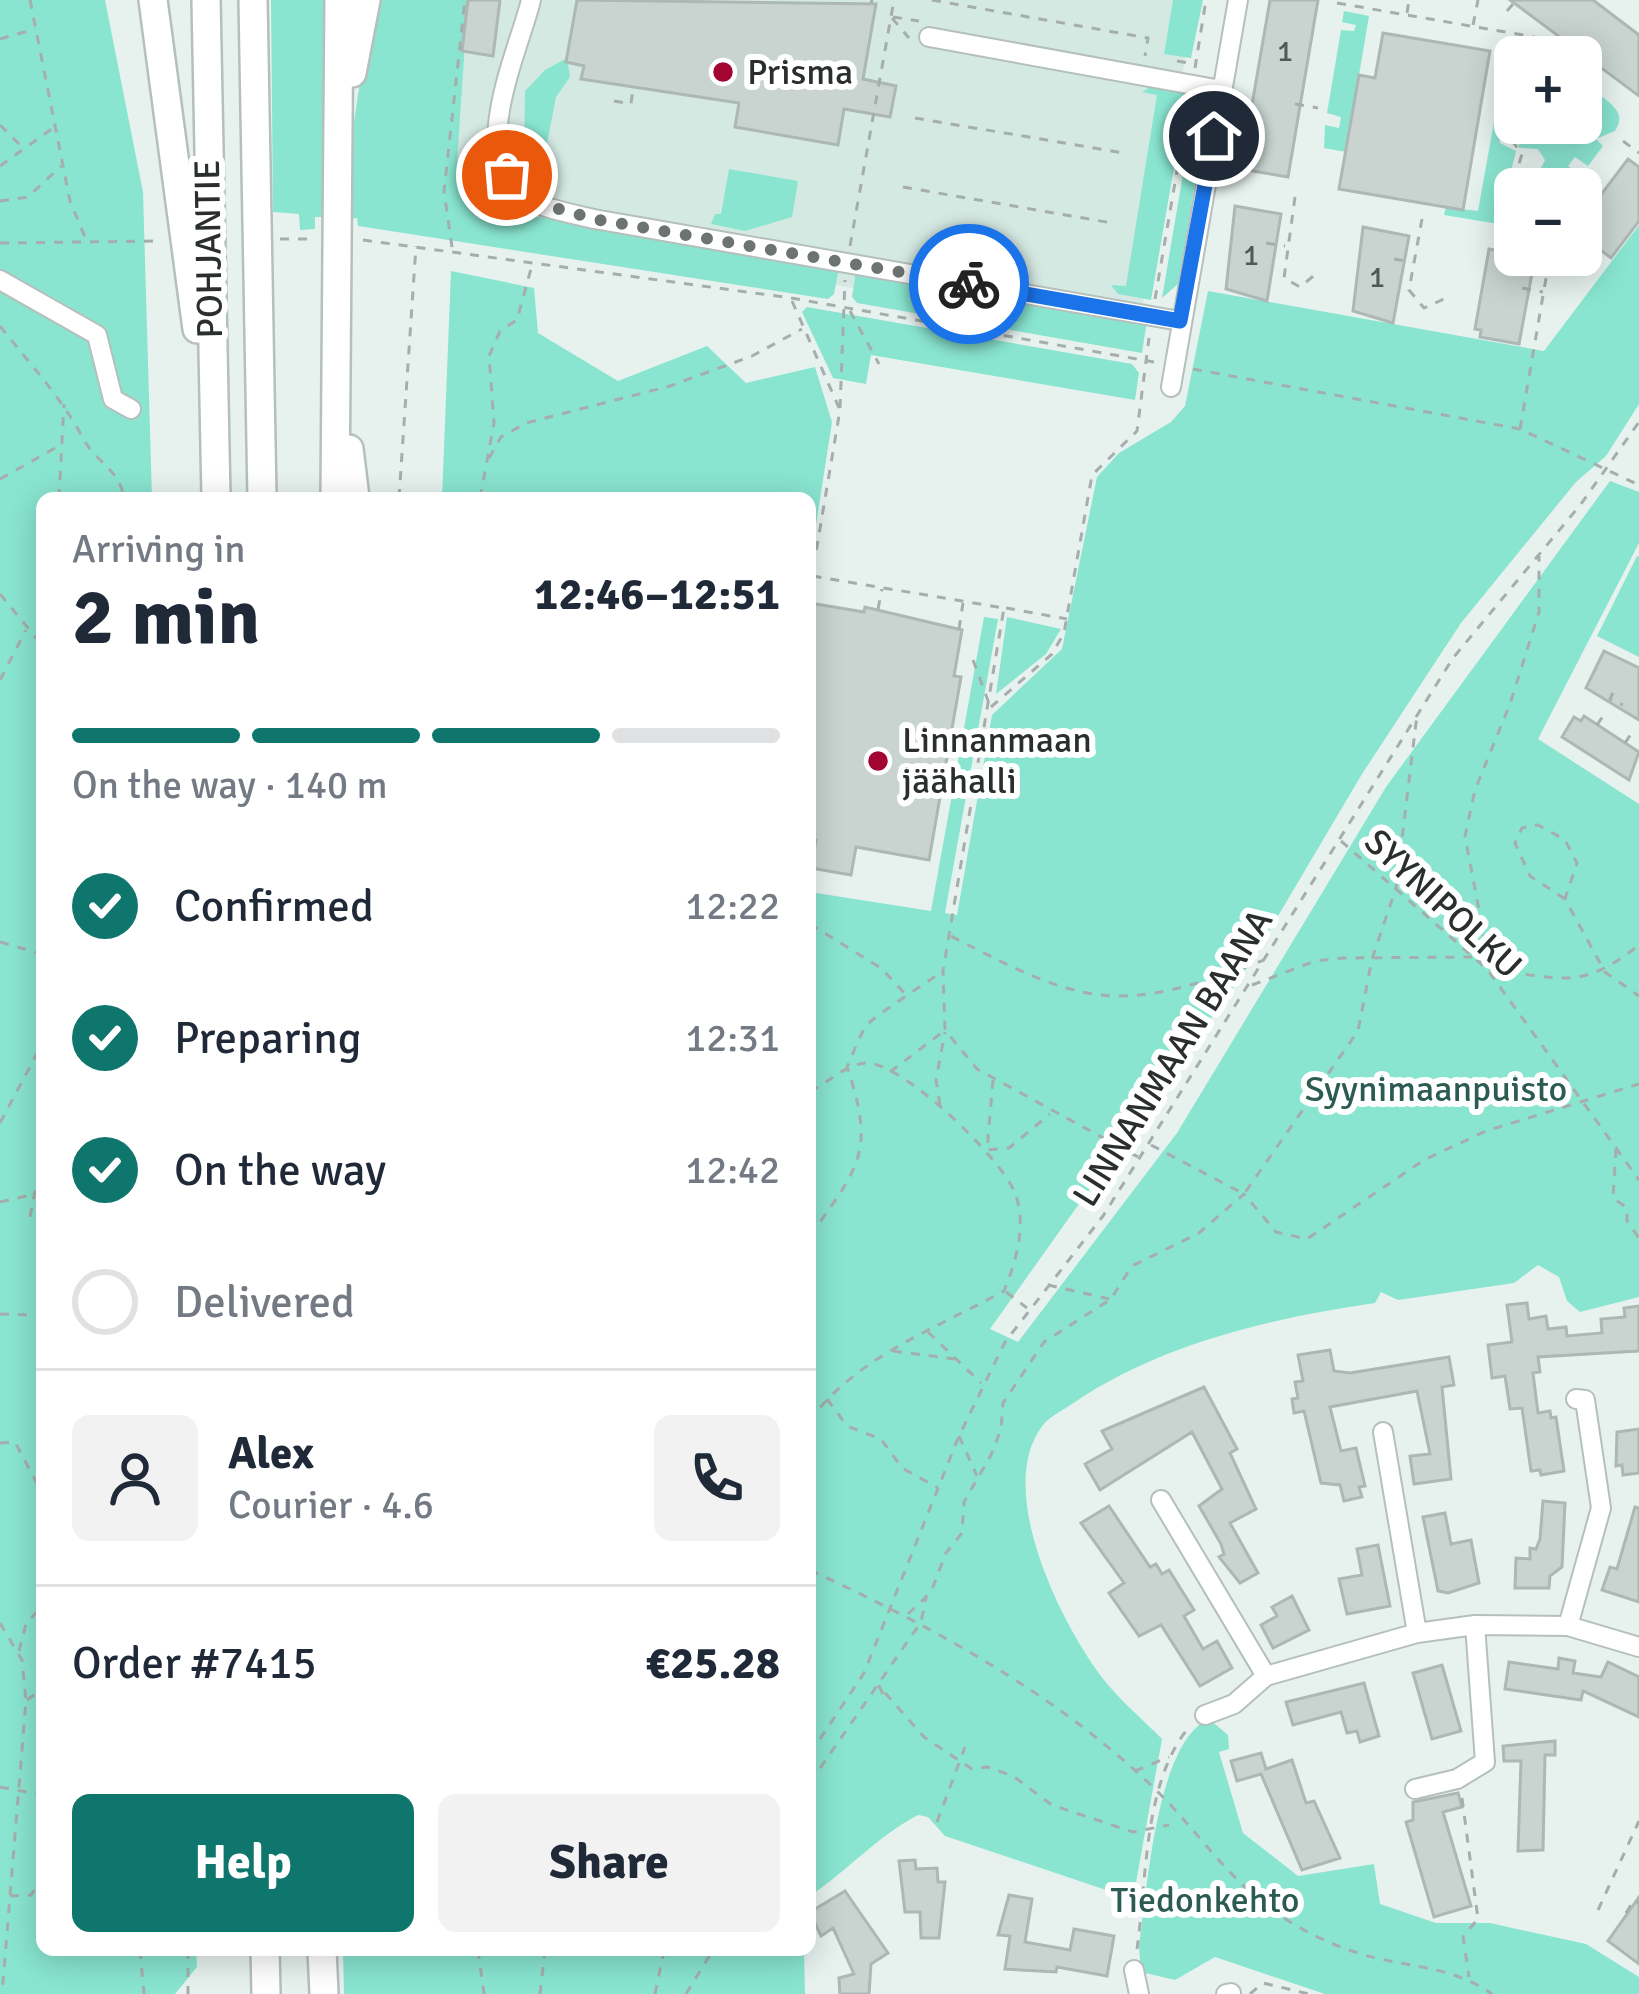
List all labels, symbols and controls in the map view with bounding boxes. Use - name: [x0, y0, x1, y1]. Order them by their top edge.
- house number: 1: [1277, 33, 1293, 70]
- map controls: [1494, 36, 1602, 276]
- button: +: [1494, 36, 1602, 144]
- place label: Prisma: [747, 50, 853, 95]
- marker: Prisma: [710, 59, 736, 85]
- pin: [1163, 85, 1265, 187]
- icon: home: [1181, 103, 1247, 169]
- pin: [456, 124, 558, 226]
- icon: bag: [474, 142, 540, 208]
- street label: POHJANTIE: [185, 159, 233, 339]
- button: −: [1494, 168, 1602, 276]
- courier: [909, 224, 1029, 344]
- house number: 1: [1243, 237, 1259, 274]
- icon: bike: [936, 251, 1002, 317]
- house number: 1: [1369, 259, 1385, 296]
- text: Arriving in: [72, 525, 246, 573]
- text: 12:46–12:51: [534, 567, 780, 622]
- text: 2 min: [72, 570, 260, 666]
- place label: Linnanmaan jäähalli: [902, 718, 1092, 804]
- marker: Linnanmaan jäähalli: [865, 748, 891, 774]
- text: On the way · 140 m: [72, 761, 388, 809]
- street label: SYYNIPOLKU: [1355, 820, 1531, 988]
- icon: check: [72, 873, 138, 939]
- text: Confirmed: [174, 879, 374, 934]
- text: 12:22: [685, 882, 780, 930]
- street label: LINNANMAAN BAANA: [1063, 901, 1283, 1215]
- icon: check: [72, 1005, 138, 1071]
- text: Preparing: [174, 1011, 362, 1066]
- text: 12:31: [685, 1014, 780, 1062]
- park label: Syynimaanpuisto: [1305, 1067, 1567, 1112]
- icon: check: [72, 1137, 138, 1203]
- text: On the way: [174, 1143, 386, 1198]
- text: 12:42: [685, 1146, 780, 1194]
- text: Delivered: [174, 1275, 355, 1330]
- button: person: [72, 1415, 198, 1541]
- button: phone: [654, 1415, 780, 1541]
- text: Alex: [228, 1426, 314, 1481]
- text: Courier · 4.6: [228, 1481, 434, 1529]
- text: Order #7415: [72, 1636, 317, 1691]
- text: €25.28: [646, 1636, 780, 1691]
- button: Help: [72, 1794, 414, 1932]
- button: Share: [438, 1794, 780, 1932]
- park label: Tiedonkehto: [1111, 1878, 1299, 1923]

